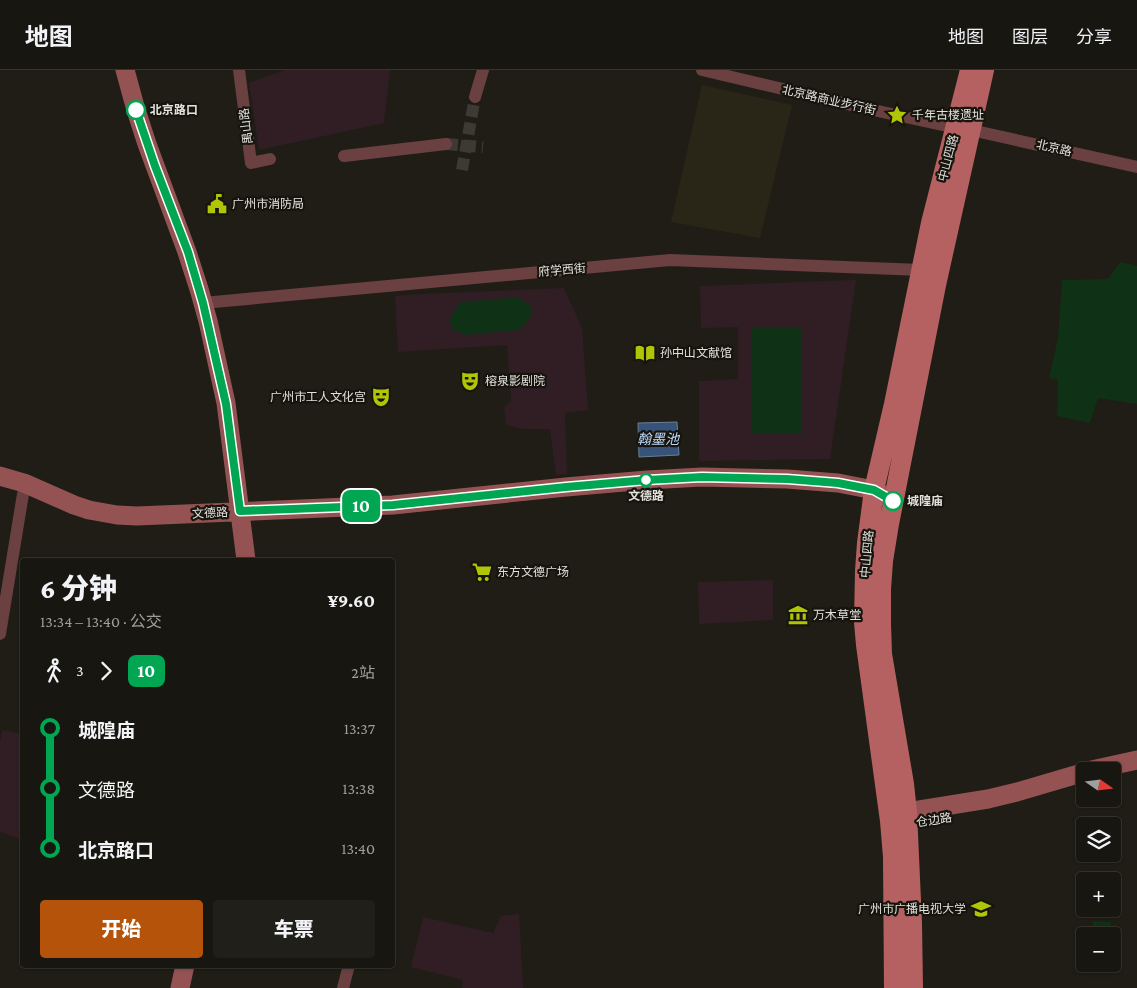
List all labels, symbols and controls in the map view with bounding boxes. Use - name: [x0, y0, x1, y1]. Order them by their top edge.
- text: 地图: [25, 23, 73, 50]
- text: 地图: [948, 27, 984, 47]
- text: 图层: [1012, 27, 1048, 47]
- text: 分享: [1076, 27, 1112, 47]
- street label: 北京路商业步行街: [781, 82, 877, 118]
- marker: 北京路口: [126, 100, 146, 120]
- place label: 北京路口: [150, 103, 198, 117]
- place icon: 千年古楼遗址: [886, 104, 908, 126]
- street label: 禺山路: [237, 107, 255, 145]
- place label: 千年古楼遗址: [912, 108, 984, 122]
- street label: 中山四路: [935, 133, 961, 183]
- street label: 北京路: [1035, 137, 1073, 159]
- public building icon: 广州市消防局: [206, 193, 228, 215]
- place label: 广州市消防局: [232, 197, 304, 211]
- street label: 府学西街: [537, 261, 587, 279]
- library icon: 孙中山文献馆: [634, 342, 656, 364]
- place label: 孙中山文献馆: [660, 346, 732, 360]
- theatre icon: 榕泉影剧院: [459, 370, 481, 392]
- place label: 榕泉影剧院: [485, 374, 545, 388]
- theatre icon: 广州市工人文化宫: [370, 386, 392, 408]
- place label: 广州市工人文化宫: [270, 390, 366, 404]
- water label: 翰墨池: [637, 431, 681, 447]
- marker: 文德路: [639, 473, 653, 487]
- place label: 文德路: [628, 489, 664, 503]
- line badge: 10: [338, 490, 384, 522]
- marker: 城隍庙: [883, 491, 903, 511]
- place label: 城隍庙: [907, 494, 943, 508]
- text: 10: [352, 496, 370, 516]
- street label: 文德路: [192, 505, 228, 521]
- street label: 中山四路: [858, 529, 876, 579]
- supermarket icon: 东方文德广场: [471, 561, 493, 583]
- place label: 东方文德广场: [497, 565, 569, 579]
- text: 6 分钟: [40, 573, 117, 604]
- text: ¥9.60: [328, 590, 375, 611]
- museum icon: 万木草堂: [787, 604, 809, 626]
- place label: 万木草堂: [813, 608, 861, 622]
- text: 13:34 – 13:40 · 公交: [40, 613, 162, 630]
- icon: walk: [40, 657, 68, 685]
- icon: forward: [92, 657, 120, 685]
- text: 10: [138, 661, 155, 681]
- text: 3: [76, 662, 84, 679]
- text: 2站: [351, 664, 375, 681]
- text: 城隍庙: [78, 720, 135, 741]
- text: 13:37: [344, 720, 375, 737]
- north arrow: [1076, 762, 1121, 808]
- map controls: [1076, 762, 1121, 972]
- text: 文德路: [78, 780, 135, 801]
- text: 13:38: [342, 780, 375, 797]
- street label: 仓边路: [915, 810, 953, 830]
- button: layers: [1076, 817, 1121, 862]
- text: 北京路口: [78, 840, 154, 861]
- text: 13:40: [341, 840, 375, 857]
- button: +: [1076, 872, 1121, 917]
- school or university icon: 广州市广播电视大学: [970, 898, 992, 920]
- button: 开始: [40, 900, 203, 958]
- button: 车票: [213, 900, 375, 958]
- place label: 广州市广播电视大学: [858, 902, 966, 916]
- button: −: [1076, 927, 1121, 972]

